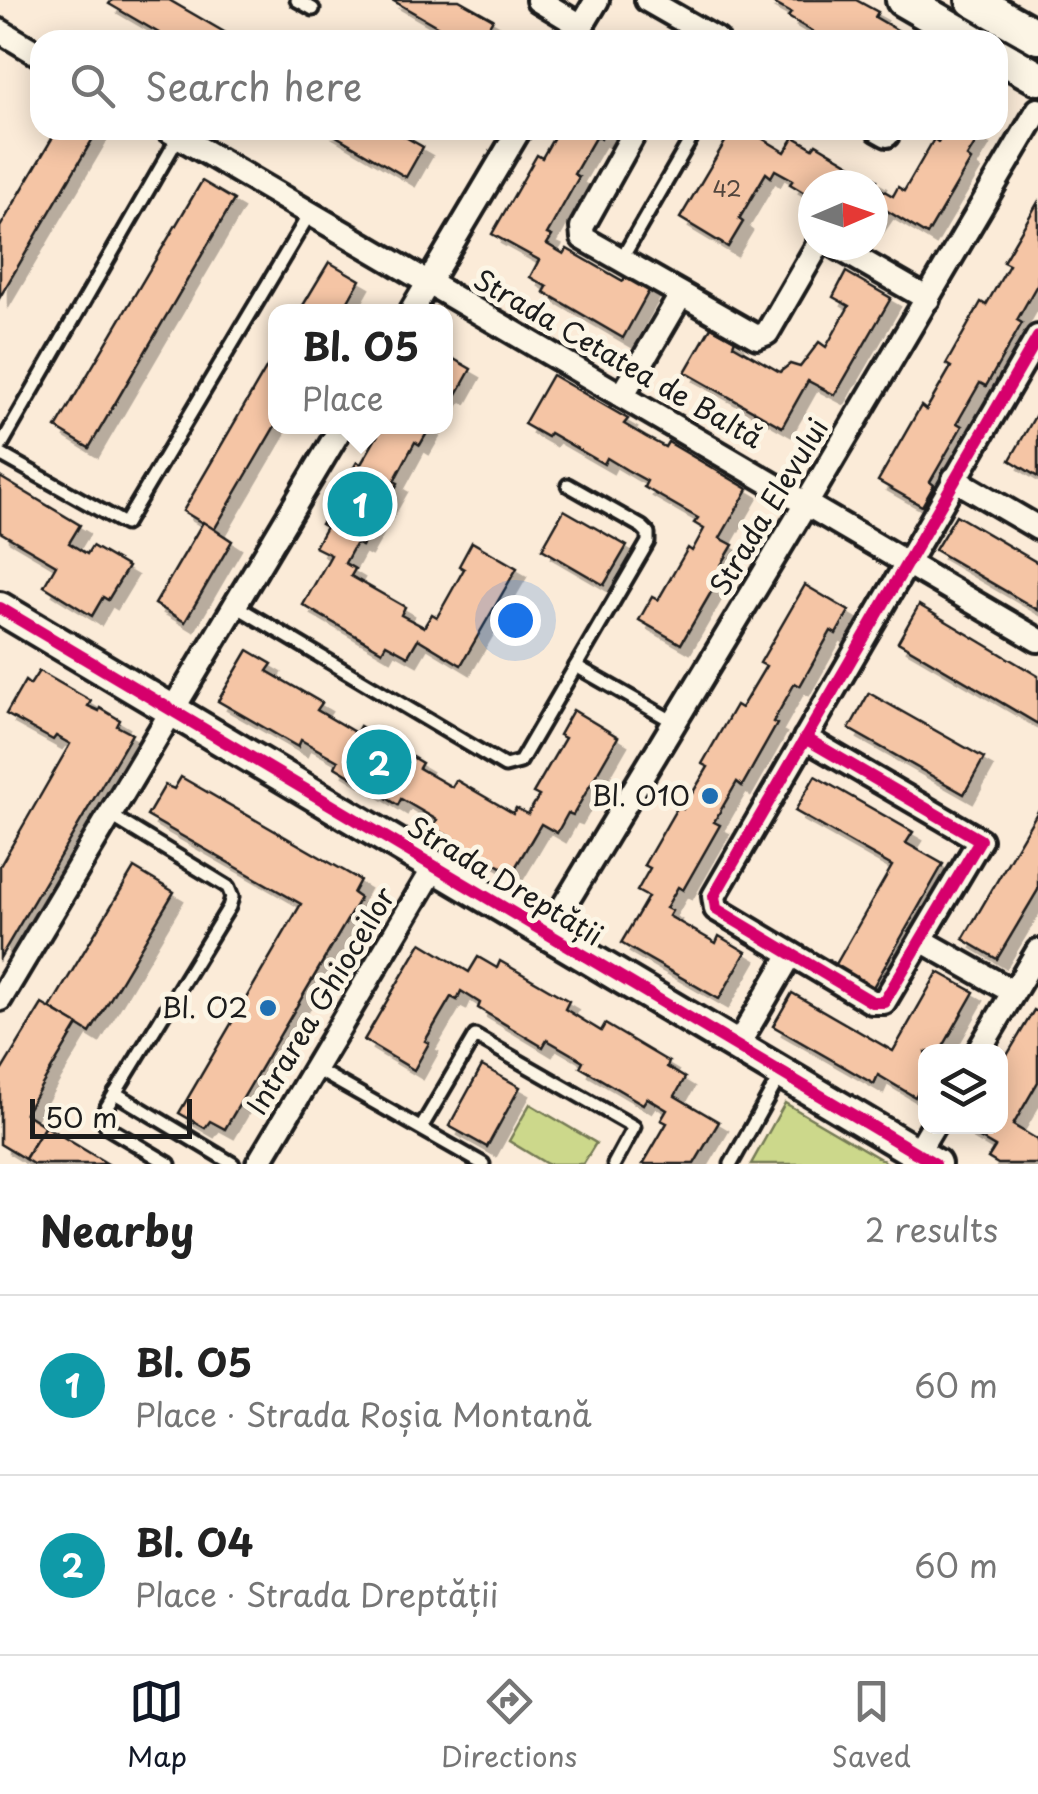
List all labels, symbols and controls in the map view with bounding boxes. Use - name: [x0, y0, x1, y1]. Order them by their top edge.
- search box: [30, 30, 1008, 140]
- text: Search here: [145, 57, 362, 114]
- icon: search: [65, 58, 120, 113]
- north arrow: [798, 170, 888, 260]
- house number: 42: [712, 171, 742, 204]
- street label: Strada Cetatea de Baltă: [466, 257, 772, 459]
- popup: [268, 304, 453, 434]
- text: Bl. O5: [302, 317, 419, 374]
- text: Place: [302, 374, 383, 422]
- street label: Strada Elevului: [698, 409, 838, 603]
- pin: 1: [328, 466, 392, 542]
- your location: [490, 595, 541, 646]
- pin: 2: [346, 724, 412, 800]
- place label: Bl. O10: [592, 773, 690, 816]
- marker: Bl. O10: [699, 785, 721, 807]
- street label: Strada Dreptății: [400, 804, 612, 955]
- street label: Intrarea Ghioceilor: [235, 878, 405, 1122]
- place label: Bl. O2: [162, 985, 248, 1028]
- marker: Bl. O2: [257, 997, 279, 1019]
- map controls: [918, 1044, 1008, 1134]
- button: layers: [918, 1044, 1008, 1134]
- scale bar: [30, 1094, 192, 1138]
- text: 50 m: [45, 1095, 118, 1138]
- text: Nearby: [40, 1198, 194, 1261]
- text: 2 results: [865, 1205, 998, 1253]
- text: Bl. O5: [135, 1333, 252, 1390]
- text: 1: [65, 1361, 80, 1409]
- text: 60 m: [914, 1361, 998, 1409]
- text: Place · Strada Roșia Montană: [135, 1390, 592, 1438]
- text: Bl. O4: [135, 1513, 253, 1570]
- text: 2: [61, 1541, 84, 1589]
- text: 60 m: [914, 1541, 998, 1589]
- text: Place · Strada Dreptății: [135, 1570, 499, 1618]
- tab: Map: [127, 1674, 187, 1777]
- tab: Directions: [441, 1674, 577, 1777]
- tab: Saved: [831, 1674, 911, 1777]

